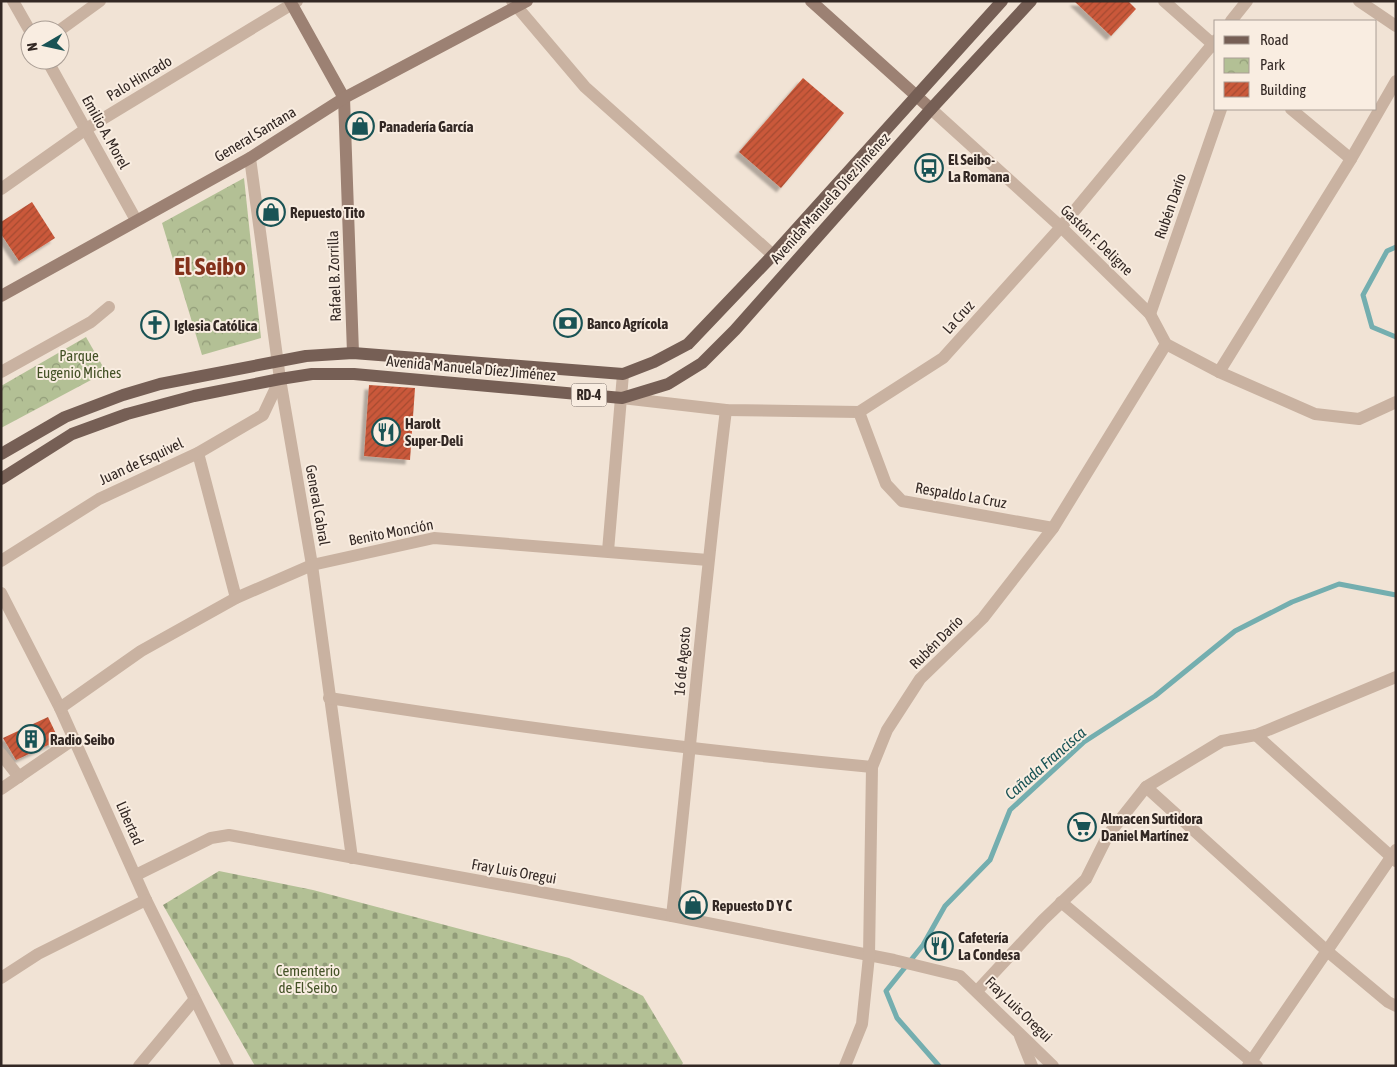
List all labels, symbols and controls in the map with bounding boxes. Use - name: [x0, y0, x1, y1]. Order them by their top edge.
- north arrow: [20, 20, 70, 70]
- legend: [1214, 20, 1377, 110]
- text: Road: [1260, 31, 1289, 48]
- text: N: [24, 42, 41, 52]
- street label: Palo Hincado: [103, 52, 175, 104]
- text: Park: [1260, 56, 1285, 73]
- text: Building: [1260, 81, 1306, 98]
- street label: Emilio A. Morel: [79, 92, 133, 172]
- street label: General Santana: [211, 103, 299, 165]
- shop icon: Panadería García: [345, 111, 375, 141]
- place label: Panadería García: [379, 118, 473, 135]
- street label: Avenida Manuela Díez Jiménez: [767, 129, 894, 267]
- place label: El Seibo- La Romana: [948, 151, 1009, 185]
- bus stop icon: El Seibo- La Romana: [914, 153, 944, 183]
- street label: Rubén Darío: [1151, 171, 1189, 241]
- shop icon: Repuesto Tito: [256, 197, 286, 227]
- street label: Gastón F. Deligne: [1057, 201, 1137, 279]
- place label: Repuesto Tito: [290, 204, 365, 221]
- street label: Rafael B. Zorrilla: [324, 230, 344, 322]
- district label: El Seibo: [174, 252, 246, 280]
- street label: La Cruz: [939, 297, 978, 337]
- bank icon: Banco Agrícola: [553, 308, 583, 338]
- church icon: Iglesia Católica: [140, 310, 170, 340]
- place label: Banco Agrícola: [587, 315, 668, 332]
- place label: Iglesia Católica: [174, 317, 258, 334]
- park label: Parque Eugenio Miches: [37, 347, 121, 381]
- street label: Avenida Manuela Díez Jiménez: [386, 352, 557, 384]
- road number: RD-4: [572, 384, 606, 406]
- place label: Harolt Super-Deli: [405, 415, 463, 449]
- restaurant icon: Harolt Super-Deli: [371, 417, 401, 447]
- street label: Juan de Esquivel: [96, 434, 186, 488]
- street label: General Cabral: [303, 463, 333, 547]
- street label: Respaldo La Cruz: [914, 479, 1009, 511]
- street label: Benito Monción: [347, 515, 435, 549]
- street label: Rubén Darío: [906, 612, 966, 672]
- street label: 16 de Agosto: [671, 626, 693, 696]
- water label: Cañada Francisca: [1001, 723, 1090, 803]
- building icon: Radio Seibo: [16, 724, 46, 754]
- place label: Radio Seibo: [50, 731, 115, 748]
- street label: Libertad: [113, 799, 147, 847]
- place label: Almacen Surtidora Daniel Martínez: [1100, 810, 1203, 844]
- supermarket icon: Almacen Surtidora Daniel Martínez: [1067, 812, 1097, 842]
- street label: Fray Luis Oregui: [470, 855, 558, 887]
- shop icon: Repuesto D Y C: [678, 890, 708, 920]
- place label: Repuesto D Y C: [712, 897, 792, 914]
- place label: Cafetería La Condesa: [958, 929, 1020, 963]
- restaurant icon: Cafetería La Condesa: [924, 931, 954, 961]
- park label: Cementerio de El Seibo: [276, 962, 340, 996]
- street label: Fray Luis Oregui: [982, 973, 1056, 1045]

